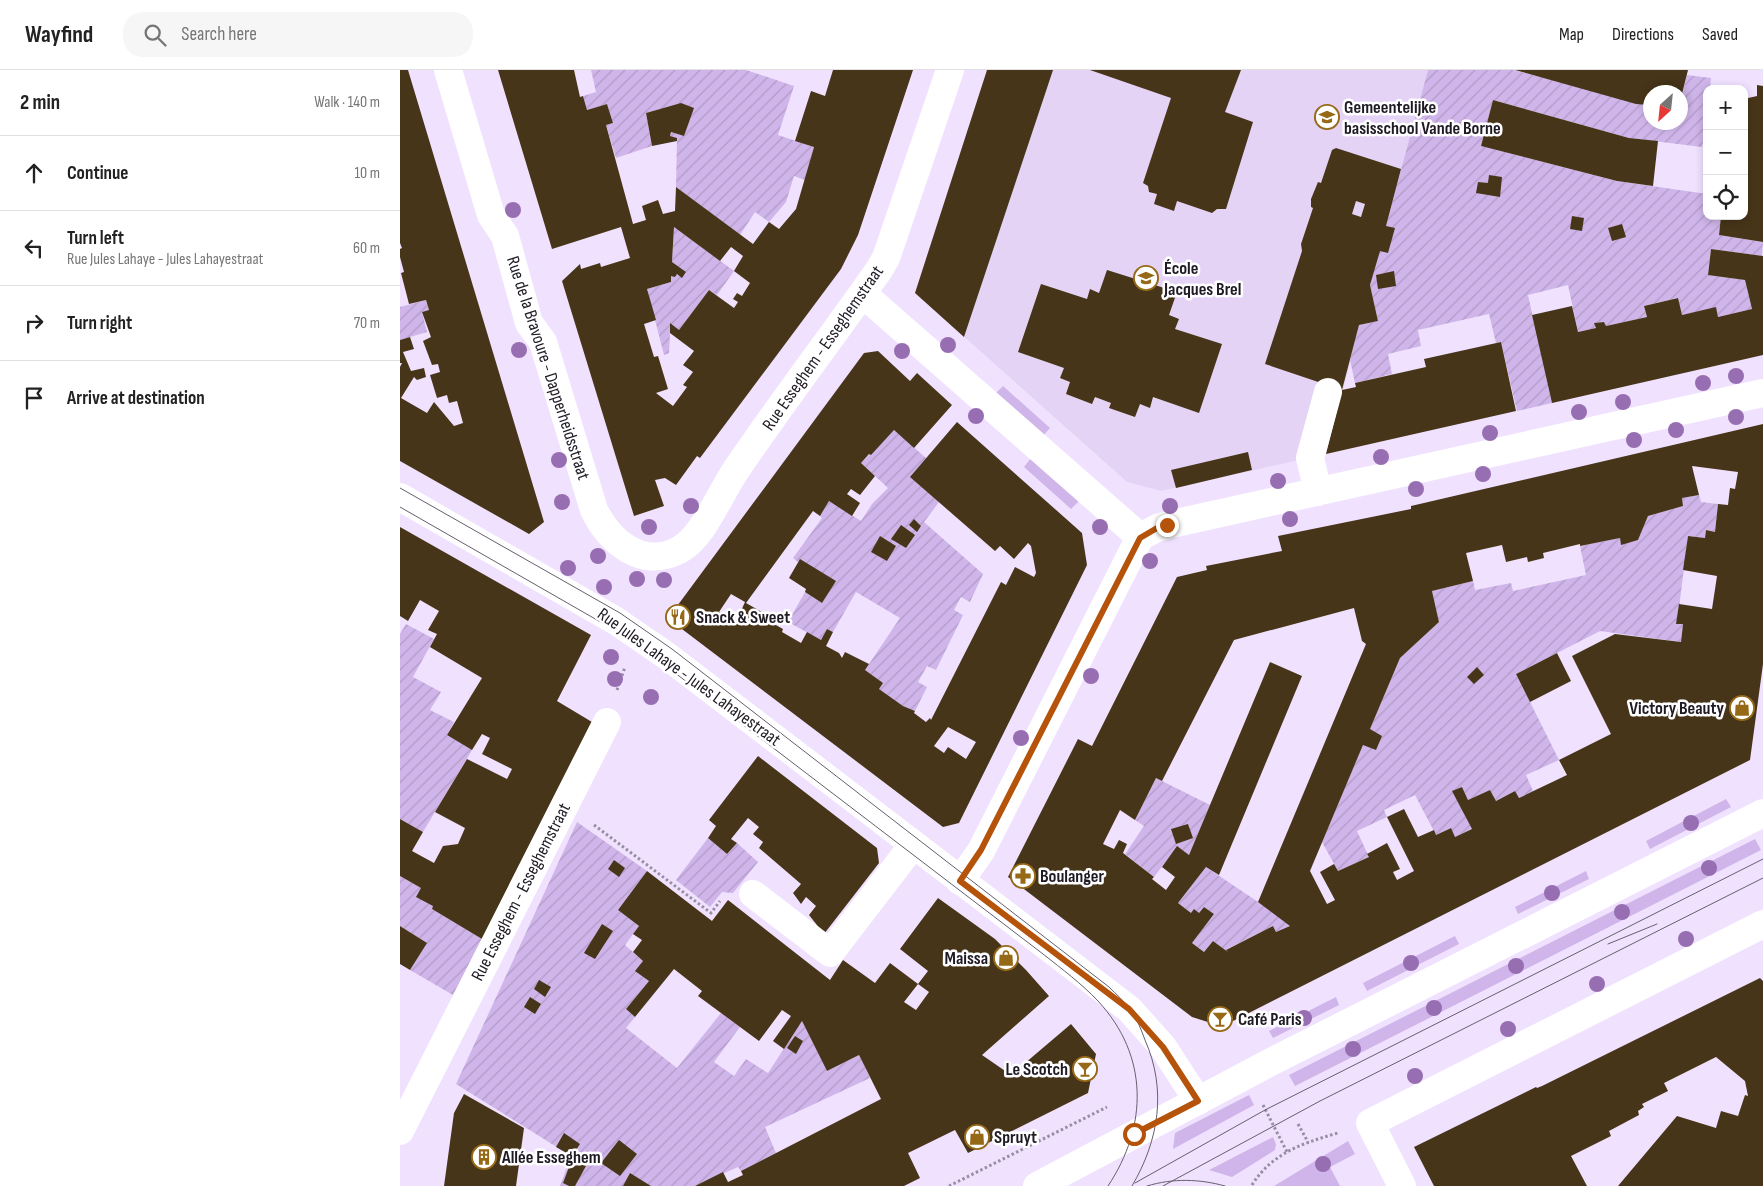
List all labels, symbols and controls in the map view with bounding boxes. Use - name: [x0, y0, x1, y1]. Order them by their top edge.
- search box: [123, 12, 473, 57]
- text: Wayfind: [25, 20, 93, 49]
- icon: search: [141, 21, 169, 49]
- text: Search here: [181, 23, 257, 46]
- text: Map: [1559, 24, 1584, 45]
- text: Directions: [1612, 24, 1674, 45]
- text: Saved: [1702, 24, 1738, 45]
- north arrow: [1643, 85, 1688, 130]
- map controls: [1703, 85, 1748, 220]
- button: +: [1703, 85, 1748, 130]
- text: 2 min: [20, 90, 60, 115]
- text: Walk · 140 m: [314, 93, 380, 112]
- place label: Gemeentelijke basisschool Vande Borne: [1344, 97, 1501, 139]
- school or university icon: Gemeentelijke basisschool Vande Borne: [1314, 104, 1340, 130]
- button: −: [1703, 130, 1748, 175]
- icon: ahead: [20, 159, 48, 187]
- text: Continue: [67, 162, 128, 185]
- text: 10 m: [354, 164, 380, 183]
- button: locate: [1703, 175, 1748, 220]
- text: Turn left: [67, 227, 124, 250]
- icon: left: [20, 234, 48, 262]
- text: 60 m: [353, 239, 380, 258]
- text: Rue Jules Lahaye - Jules Lahayestraat: [67, 250, 263, 269]
- street label: Rue de la Bravoure - Dapperheidsstraat: [502, 254, 594, 483]
- place label: École Jacques Brel: [1163, 258, 1241, 300]
- street label: Rue Esseghem - Esseghemstraat: [758, 261, 888, 435]
- school or university icon: École Jacques Brel: [1133, 265, 1159, 291]
- icon: right: [20, 309, 48, 337]
- text: Turn right: [67, 312, 132, 335]
- text: 70 m: [354, 314, 380, 333]
- icon: arrive: [20, 384, 48, 412]
- text: Arrive at destination: [67, 387, 205, 410]
- route end: [1156, 514, 1179, 537]
- street label: Rue Jules Lahaye - Jules Lahayestraat: [593, 604, 785, 751]
- restaurant icon: Snack & Sweet: [665, 604, 691, 630]
- place label: Snack & Sweet: [696, 607, 790, 628]
- shop icon: Victory Beauty: [1729, 695, 1755, 721]
- place label: Victory Beauty: [1629, 698, 1725, 719]
- street label: Rue Esseghem - Esseghemstraat: [467, 799, 575, 984]
- pharmacy icon: Boulanger: [1010, 863, 1036, 889]
- place label: Boulanger: [1040, 866, 1104, 887]
- shop icon: Maissa: [993, 945, 1019, 971]
- place label: Maissa: [945, 948, 988, 969]
- bar icon: Café Paris: [1207, 1006, 1233, 1032]
- place label: Café Paris: [1238, 1009, 1302, 1030]
- bar icon: Le Scotch: [1072, 1056, 1098, 1082]
- place label: Le Scotch: [1006, 1059, 1068, 1080]
- route start: [1123, 1123, 1146, 1146]
- shop icon: Spruyt: [964, 1124, 990, 1150]
- place label: Spruyt: [994, 1127, 1037, 1148]
- building icon: Allée Esseghem: [471, 1144, 497, 1170]
- place label: Allée Esseghem: [501, 1147, 601, 1168]

